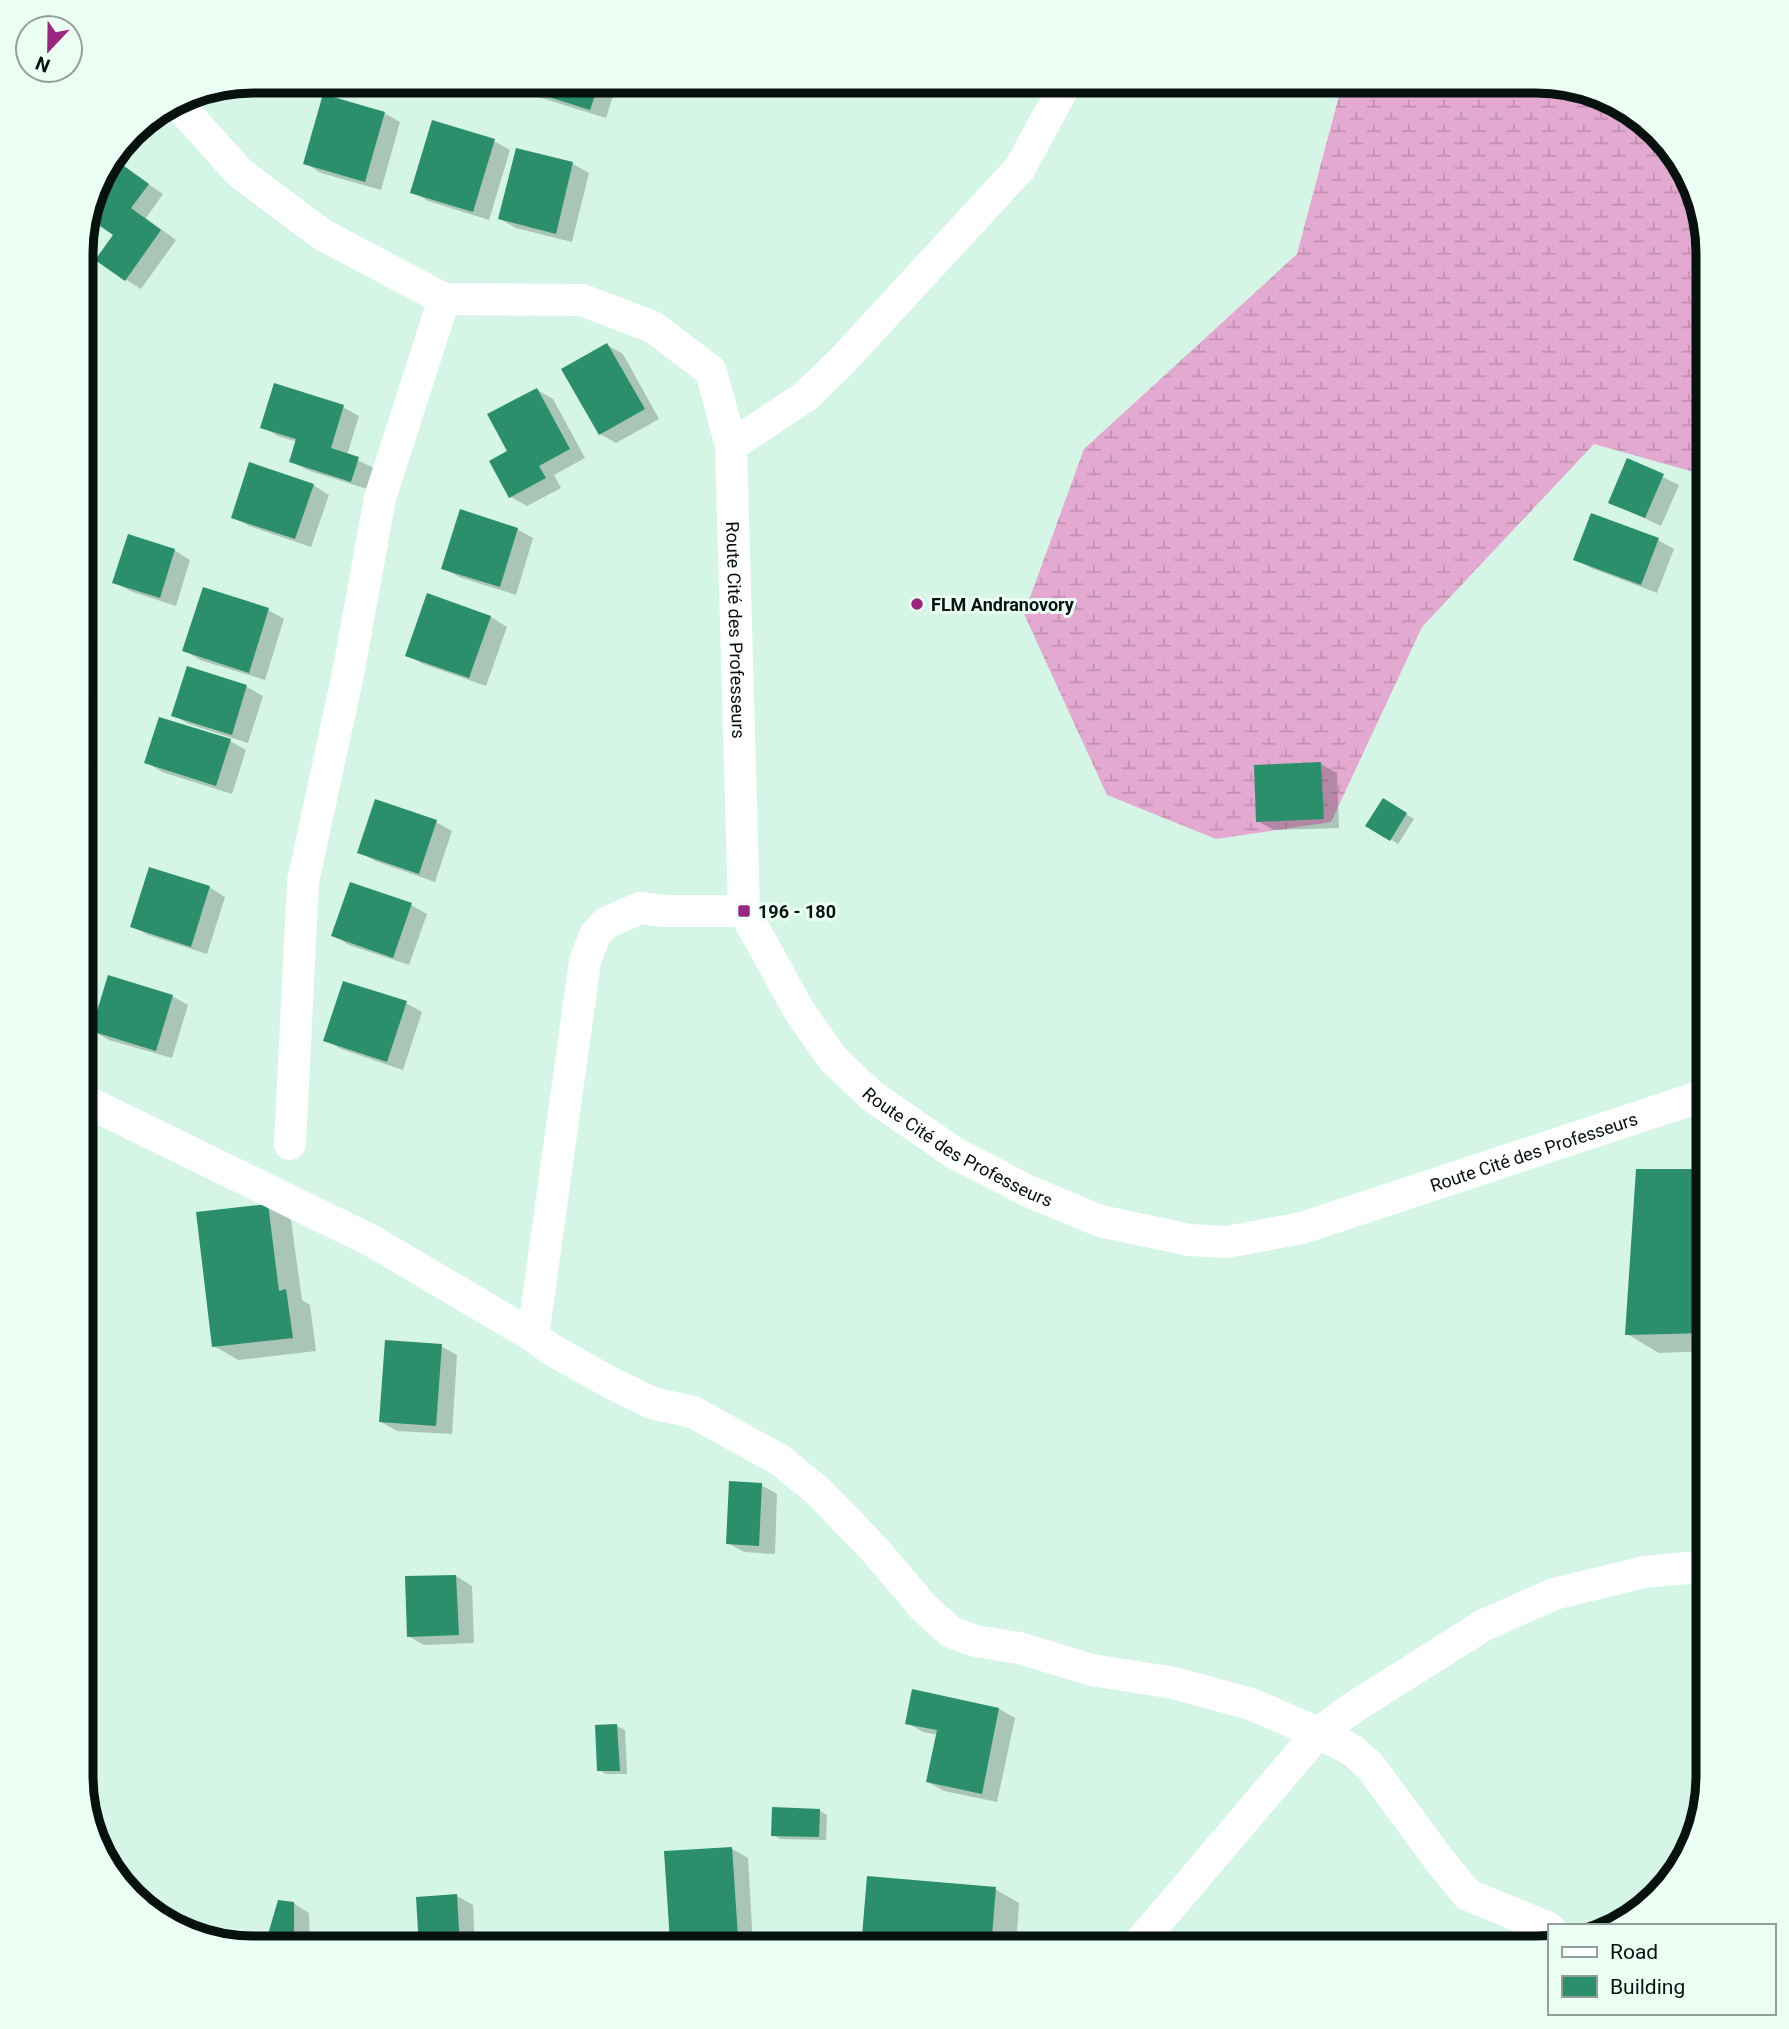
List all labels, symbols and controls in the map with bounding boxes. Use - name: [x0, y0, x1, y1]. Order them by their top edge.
- north arrow: [14, 14, 84, 84]
- text: N: [32, 51, 53, 77]
- street label: Route Cité des Professeurs: [723, 521, 750, 739]
- place label: FLM Andranovory: [931, 594, 1075, 615]
- marker: FLM Andranovory: [909, 596, 925, 612]
- place label: 196 - 180: [758, 901, 836, 922]
- marker: 196 - 180: [736, 903, 752, 919]
- street label: Route Cité des Professeurs: [859, 1083, 1056, 1211]
- street label: Route Cité des Professeurs: [1427, 1108, 1640, 1196]
- legend: [1548, 1924, 1775, 2015]
- text: Road: [1610, 1940, 1658, 1964]
- text: Building: [1610, 1975, 1685, 1999]

